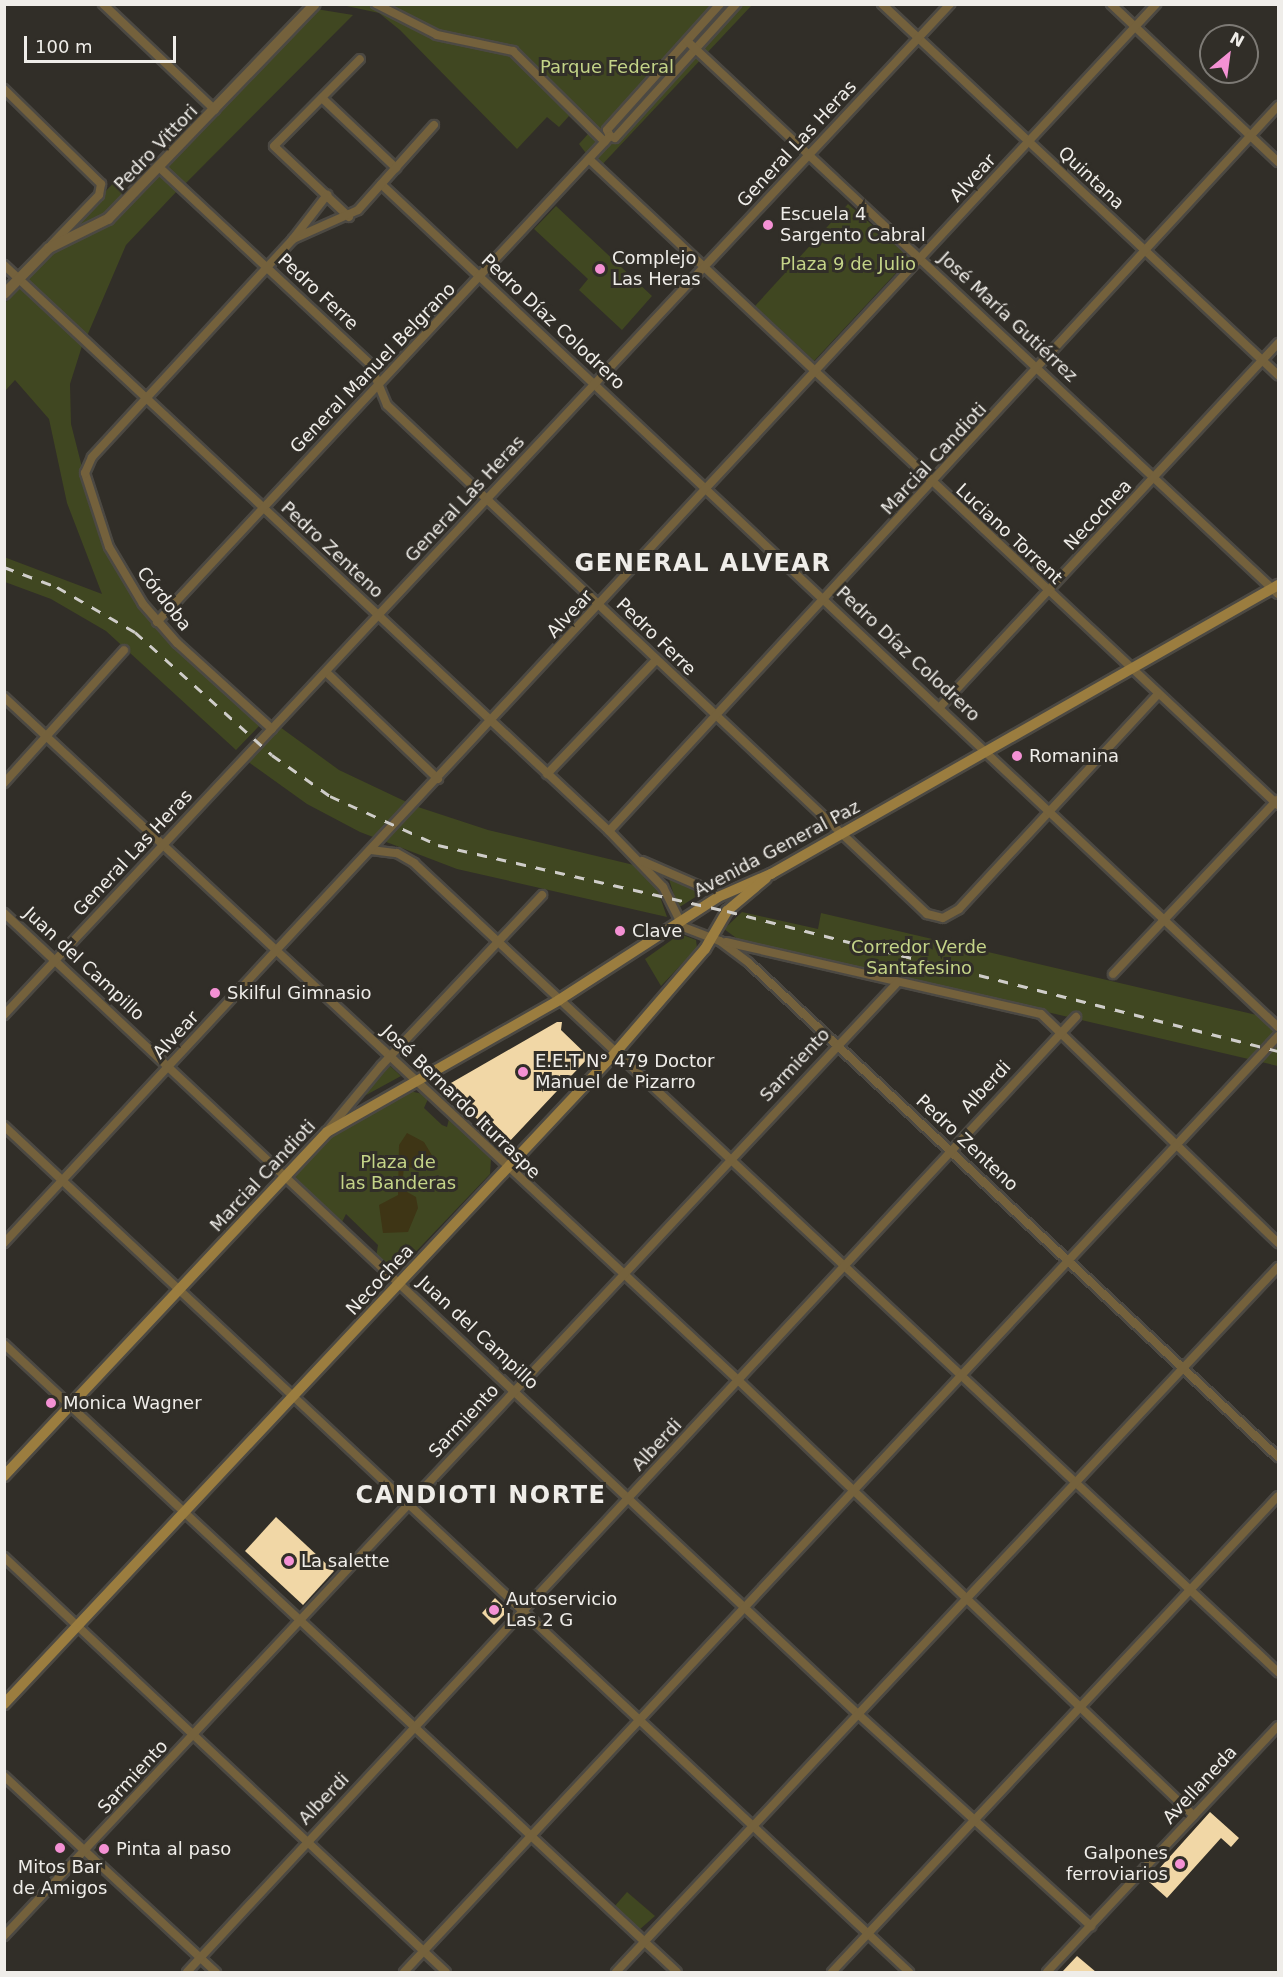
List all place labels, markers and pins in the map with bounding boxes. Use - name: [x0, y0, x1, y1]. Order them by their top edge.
- place label: Escuela 4 Sargento Cabral: [780, 204, 926, 246]
- marker: Escuela 4 Sargento Cabral: [761, 218, 775, 232]
- place label: Complejo Las Heras: [612, 248, 701, 290]
- marker: Complejo Las Heras: [593, 262, 607, 276]
- place label: Romanina: [1029, 745, 1119, 767]
- marker: Romanina: [1010, 749, 1024, 763]
- place label: Clave: [632, 920, 682, 942]
- marker: Clave: [613, 924, 627, 938]
- place label: Skilful Gimnasio: [227, 982, 372, 1004]
- marker: Skilful Gimnasio: [208, 986, 222, 1000]
- place label: E.E.T N° 479 Doctor Manuel de Pizarro: [535, 1051, 714, 1094]
- marker: E.E.T N° 479 Doctor Manuel de Pizarro: [516, 1065, 530, 1079]
- place label: Monica Wagner: [63, 1392, 202, 1414]
- marker: Monica Wagner: [44, 1396, 58, 1410]
- place label: La salette: [301, 1550, 389, 1572]
- marker: La salette: [282, 1554, 296, 1568]
- place label: Autoservicio Las 2 G: [506, 1589, 617, 1632]
- marker: Autoservicio Las 2 G: [487, 1603, 501, 1617]
- place label: Pinta al paso: [116, 1838, 231, 1860]
- marker: Mitos Bar de Amigos: [53, 1841, 67, 1855]
- marker: Pinta al paso: [97, 1842, 111, 1856]
- place label: Galpones ferroviarios: [1066, 1843, 1168, 1886]
- place label: Mitos Bar de Amigos: [13, 1857, 107, 1900]
- marker: Galpones ferroviarios: [1173, 1857, 1187, 1871]

